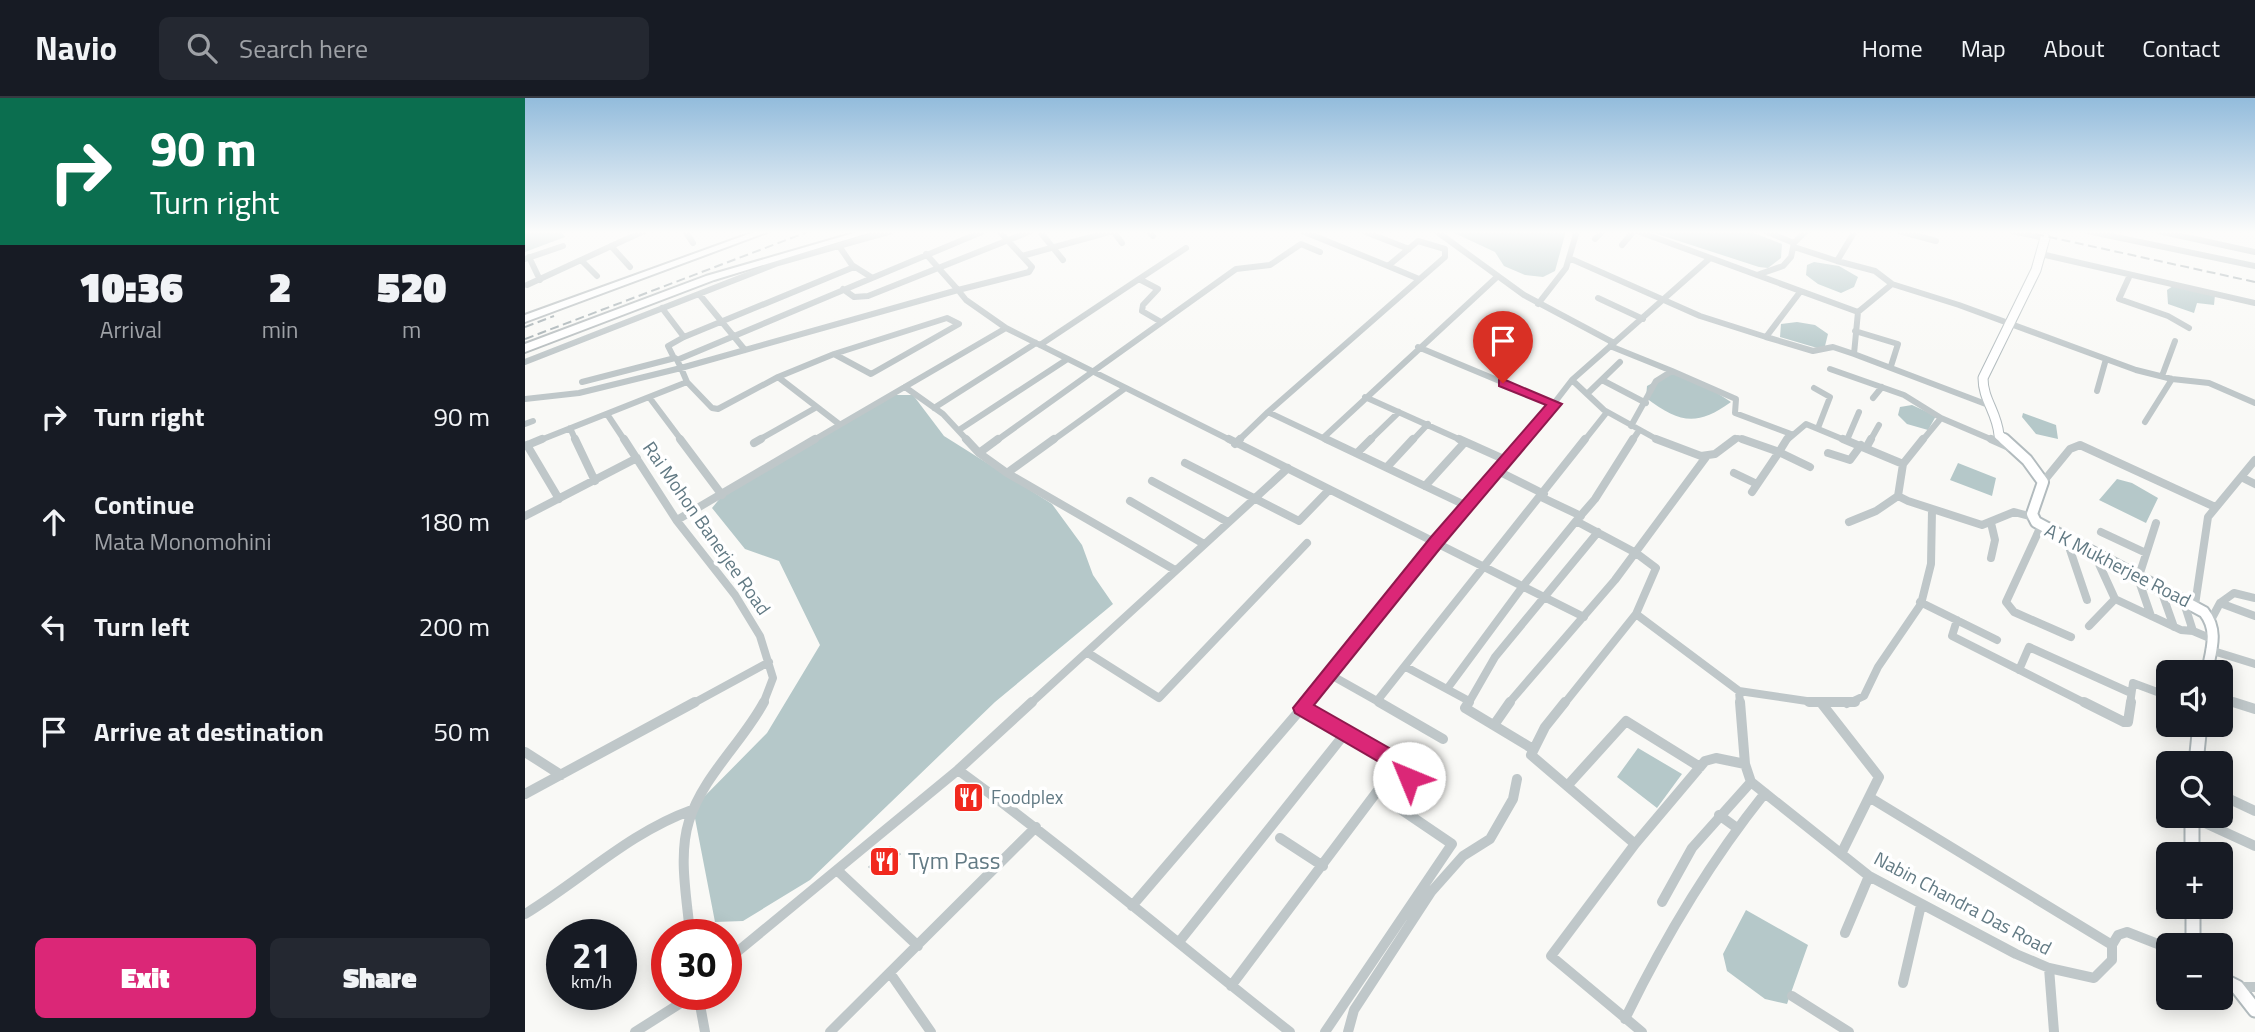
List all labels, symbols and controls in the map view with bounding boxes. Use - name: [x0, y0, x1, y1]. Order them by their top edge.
- search box: [159, 17, 649, 80]
- text: Navio: [35, 23, 117, 73]
- icon: search: [183, 29, 221, 67]
- text: Search here: [239, 29, 368, 68]
- text: Home: [1862, 30, 1923, 66]
- text: Map: [1961, 30, 2006, 66]
- text: About: [2044, 30, 2104, 66]
- text: Contact: [2142, 30, 2220, 66]
- text: 90 m: [150, 110, 257, 185]
- icon: right: [35, 126, 126, 217]
- text: Turn right: [150, 178, 279, 226]
- text: 10:36: [79, 254, 183, 318]
- text: 2: [269, 254, 292, 318]
- text: 520: [377, 254, 446, 318]
- pin: [1473, 311, 1533, 383]
- text: Arrival: [100, 312, 162, 347]
- text: min: [262, 312, 298, 347]
- text: m: [402, 312, 421, 347]
- icon: arrive: [1484, 322, 1522, 360]
- text: Turn right: [94, 397, 205, 436]
- text: 90 m: [433, 397, 490, 436]
- icon: right: [35, 398, 73, 436]
- street label: Rai Mohon Banerjee Road: [636, 435, 778, 621]
- text: Continue: [94, 485, 194, 524]
- text: 180 m: [419, 502, 490, 541]
- icon: ahead: [35, 503, 73, 541]
- street label: A K Mukherjee Road: [2040, 515, 2196, 614]
- text: Mata Monomohini: [94, 524, 272, 559]
- text: Turn left: [94, 607, 189, 646]
- text: 200 m: [419, 607, 490, 646]
- icon: left: [35, 608, 73, 646]
- map controls: [2156, 660, 2233, 1010]
- button: sound: [2156, 660, 2233, 737]
- text: Arrive at destination: [94, 712, 324, 751]
- text: 50 m: [433, 712, 490, 751]
- icon: arrive: [35, 713, 73, 751]
- position arrow: [1372, 741, 1446, 815]
- button: search: [2156, 751, 2233, 828]
- restaurant icon: Foodplex: [951, 780, 985, 814]
- place label: Foodplex: [991, 782, 1064, 811]
- button: +: [2156, 842, 2233, 919]
- place label: Tym Pass: [908, 843, 1000, 878]
- street label: Nabin Chandra Das Road: [1869, 843, 2057, 962]
- restaurant icon: Tym Pass: [868, 844, 902, 878]
- speed limit sign: 30: [651, 919, 742, 1010]
- text: 21: [572, 928, 611, 982]
- button: −: [2156, 933, 2233, 1010]
- button: Exit: [35, 938, 256, 1018]
- button: Share: [270, 938, 490, 1018]
- text: km/h: [571, 968, 612, 995]

